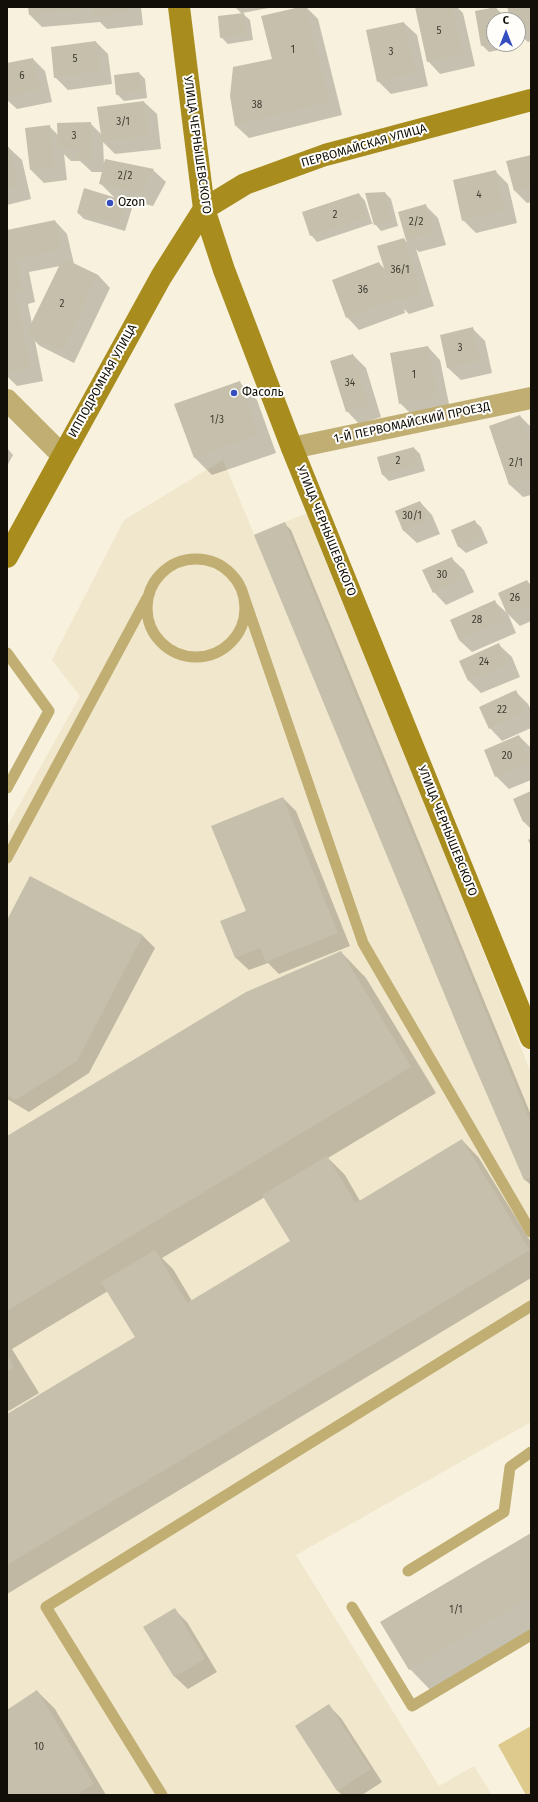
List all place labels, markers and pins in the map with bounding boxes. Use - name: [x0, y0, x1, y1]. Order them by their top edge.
- place label: Ozon: [118, 196, 145, 210]
- marker: Ozon: [105, 198, 115, 208]
- place label: Фасоль: [242, 386, 284, 400]
- marker: Фасоль: [229, 388, 239, 398]

